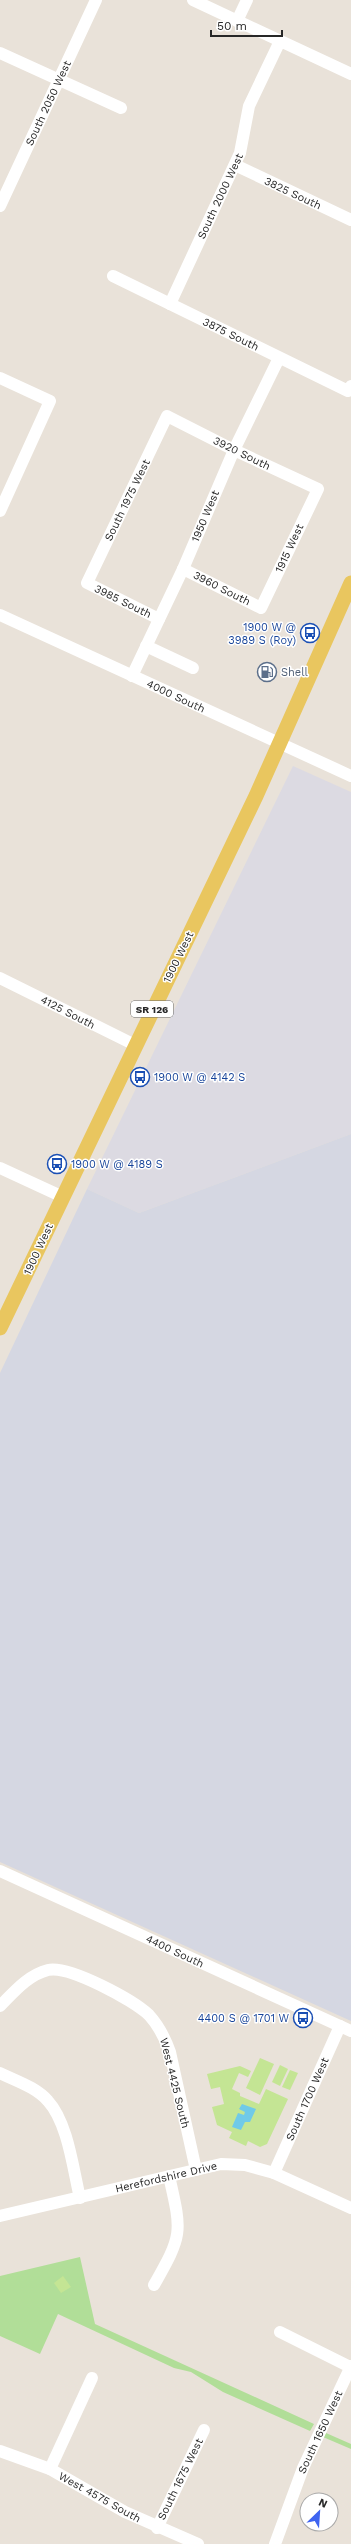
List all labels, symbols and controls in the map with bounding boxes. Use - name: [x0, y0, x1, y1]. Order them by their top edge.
- scale bar: [211, 12, 282, 38]
- text: 50 m: [217, 19, 247, 33]
- street label: South 2050 West: [23, 58, 74, 148]
- street label: South 2000 West: [195, 151, 246, 241]
- street label: 3825 South: [262, 175, 323, 212]
- street label: 3875 South: [201, 315, 261, 354]
- street label: 3920 South: [211, 434, 273, 473]
- street label: South 1975 West: [102, 457, 153, 543]
- street label: 1950 West: [189, 488, 222, 544]
- street label: 1915 West: [273, 521, 307, 575]
- street label: 3960 South: [191, 569, 252, 608]
- street label: 3985 South: [92, 582, 153, 621]
- place label: 1900 W @ 3989 S (Roy): [228, 621, 296, 647]
- bus stop icon: 1900 W @ 3989 S (Roy): [299, 622, 321, 644]
- fuel station icon: Shell: [256, 661, 278, 683]
- place label: Shell: [281, 666, 309, 679]
- street label: 4000 South: [145, 677, 207, 716]
- street label: 1900 West: [161, 929, 197, 985]
- street label: 4125 South: [38, 993, 97, 1032]
- road number: SR 126: [131, 1001, 173, 1017]
- bus stop icon: 1900 W @ 4142 S: [129, 1066, 151, 1088]
- place label: 1900 W @ 4142 S: [154, 1071, 245, 1084]
- bus stop icon: 1900 W @ 4189 S: [46, 1153, 68, 1175]
- place label: 1900 W @ 4189 S: [71, 1158, 163, 1171]
- street label: 1900 West: [21, 1221, 56, 1277]
- street label: 4400 South: [144, 1932, 206, 1971]
- bus stop icon: 4400 S @ 1701 W: [292, 2007, 314, 2029]
- place label: 4400 S @ 1701 W: [198, 2012, 289, 2025]
- street label: West 4425 South: [157, 2037, 192, 2130]
- street label: South 1700 West: [283, 2055, 332, 2143]
- street label: Herefordshire Drive: [114, 2159, 218, 2196]
- street label: South 1650 West: [296, 2388, 346, 2476]
- street label: South 1675 West: [155, 2436, 206, 2522]
- street label: West 4575 South: [56, 2469, 143, 2525]
- north arrow: [299, 2492, 339, 2532]
- text: N: [317, 2496, 329, 2511]

